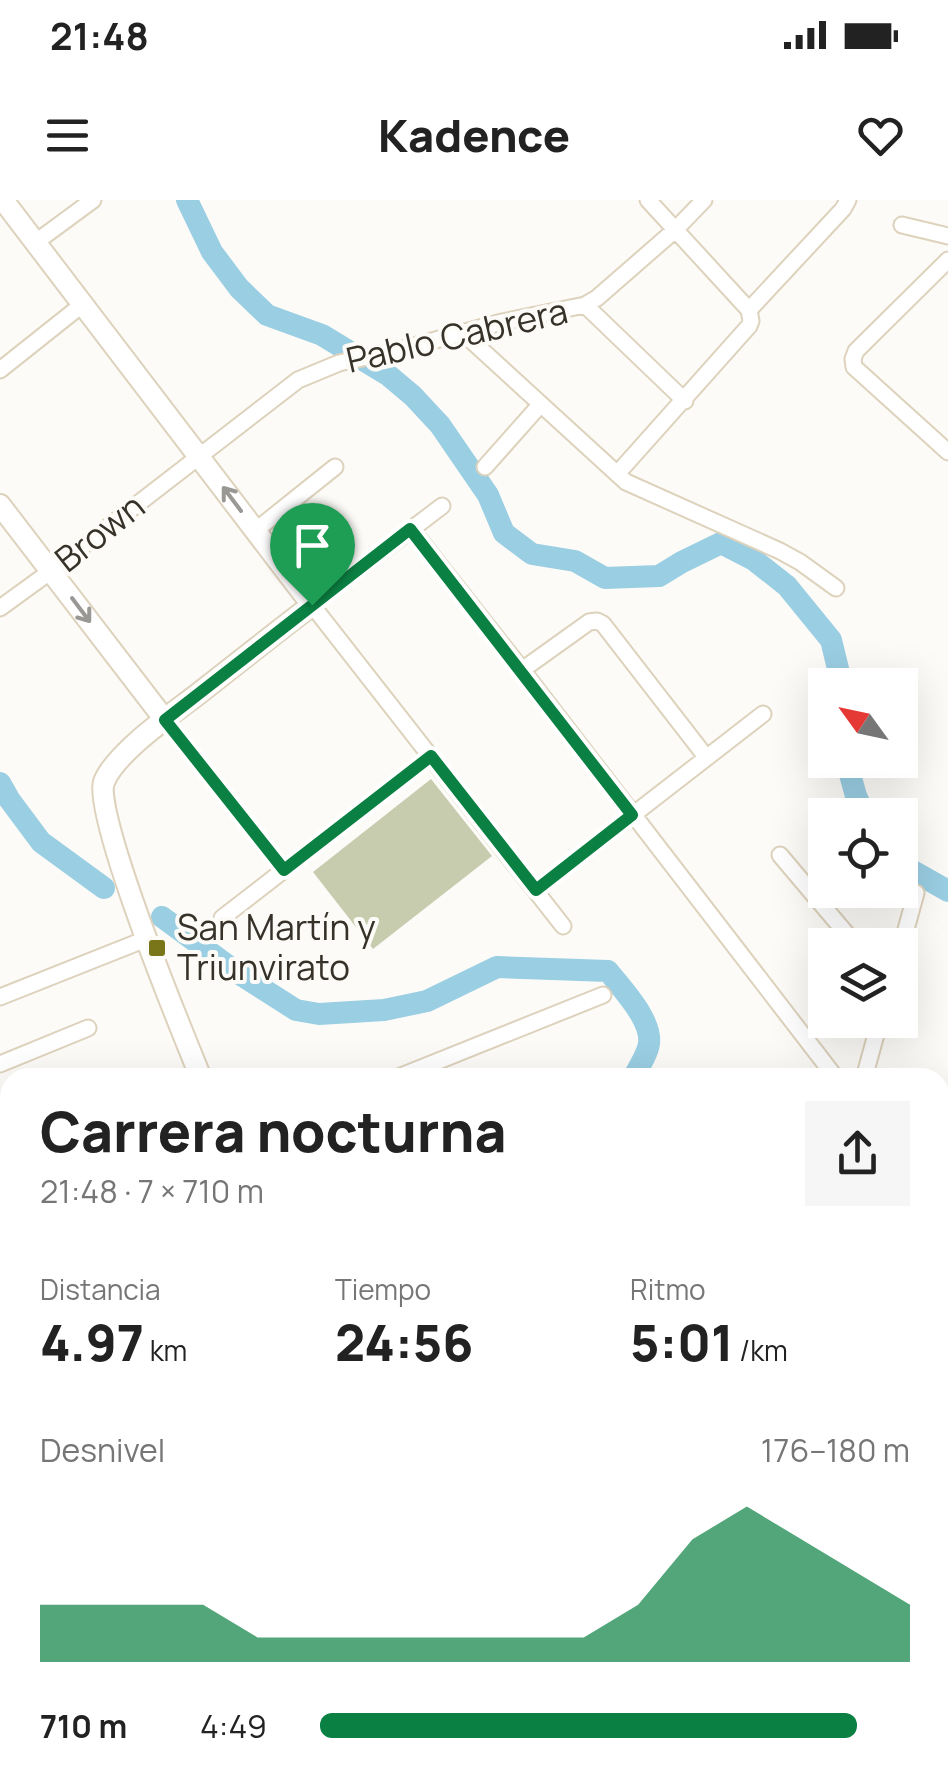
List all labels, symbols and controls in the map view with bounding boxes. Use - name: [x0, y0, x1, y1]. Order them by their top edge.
- text: 21:48: [50, 9, 149, 61]
- text: Kadence: [378, 104, 570, 166]
- icon: menu: [40, 108, 95, 163]
- icon: heart: [853, 108, 908, 163]
- street label: Pablo Cabrera: [341, 286, 572, 384]
- street label: Brown: [45, 482, 154, 582]
- one-way arrow: [221, 487, 243, 513]
- pin: [270, 503, 355, 606]
- icon: arrive: [285, 518, 340, 573]
- one-way arrow: [70, 596, 91, 623]
- north arrow: [808, 668, 918, 778]
- map controls: [808, 668, 918, 1038]
- button: locate: [808, 798, 918, 908]
- place label: San Martín y Triunvirato: [177, 903, 376, 991]
- button: layers: [808, 928, 918, 1038]
- marker: San Martín y Triunvirato: [146, 937, 168, 959]
- text: Carrera nocturna: [40, 1093, 507, 1169]
- button: share: [805, 1101, 910, 1206]
- text: 21:48 · 7 × 710 m: [40, 1169, 264, 1213]
- text: Distancia: [40, 1270, 161, 1308]
- text: Tiempo: [335, 1270, 431, 1308]
- text: Ritmo: [630, 1270, 706, 1308]
- text: 4.97: [40, 1308, 144, 1376]
- text: 24:56: [335, 1308, 473, 1376]
- text: 5:01: [630, 1308, 734, 1376]
- text: km: [144, 1331, 187, 1369]
- text: /km: [734, 1331, 788, 1369]
- text: Desnivel: [40, 1428, 165, 1472]
- text: 176–180 m: [761, 1428, 910, 1472]
- text: 710 m: [40, 1704, 127, 1748]
- text: 4:49: [200, 1704, 267, 1748]

